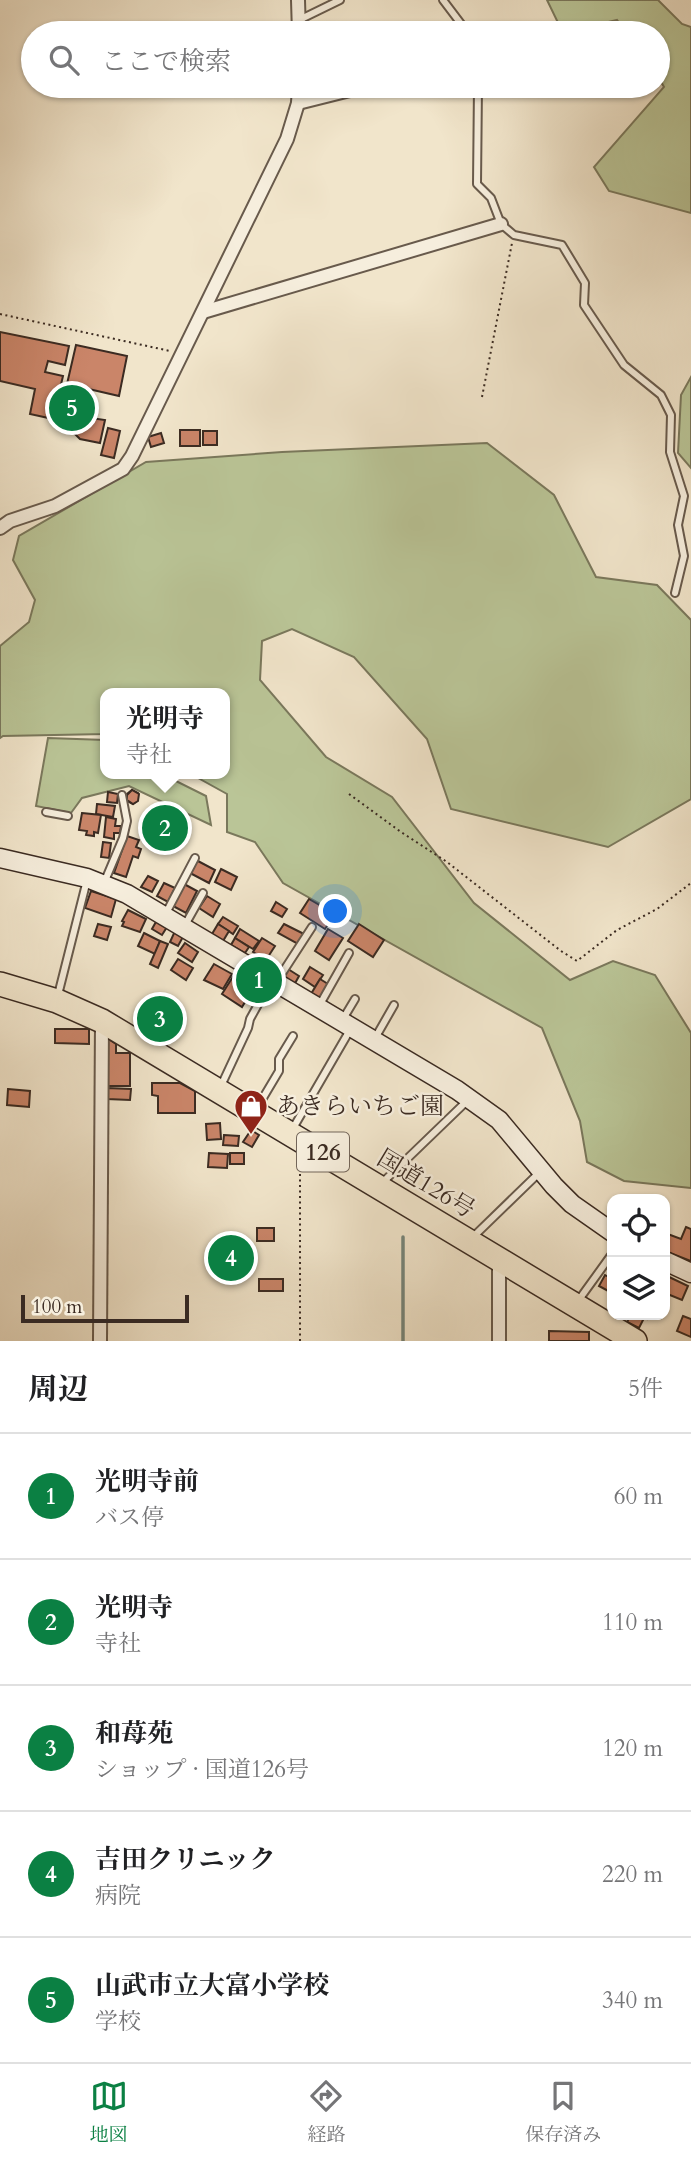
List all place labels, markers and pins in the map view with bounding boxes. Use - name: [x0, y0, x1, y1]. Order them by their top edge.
- pin: 5: [49, 382, 95, 434]
- pin: 2: [142, 802, 188, 854]
- pin: 1: [236, 954, 282, 1006]
- pin: 3: [137, 993, 183, 1045]
- shop icon: あきらいちご園: [232, 1087, 270, 1136]
- place label: あきらいちご園: [276, 1090, 444, 1123]
- pin: 4: [208, 1232, 254, 1284]

